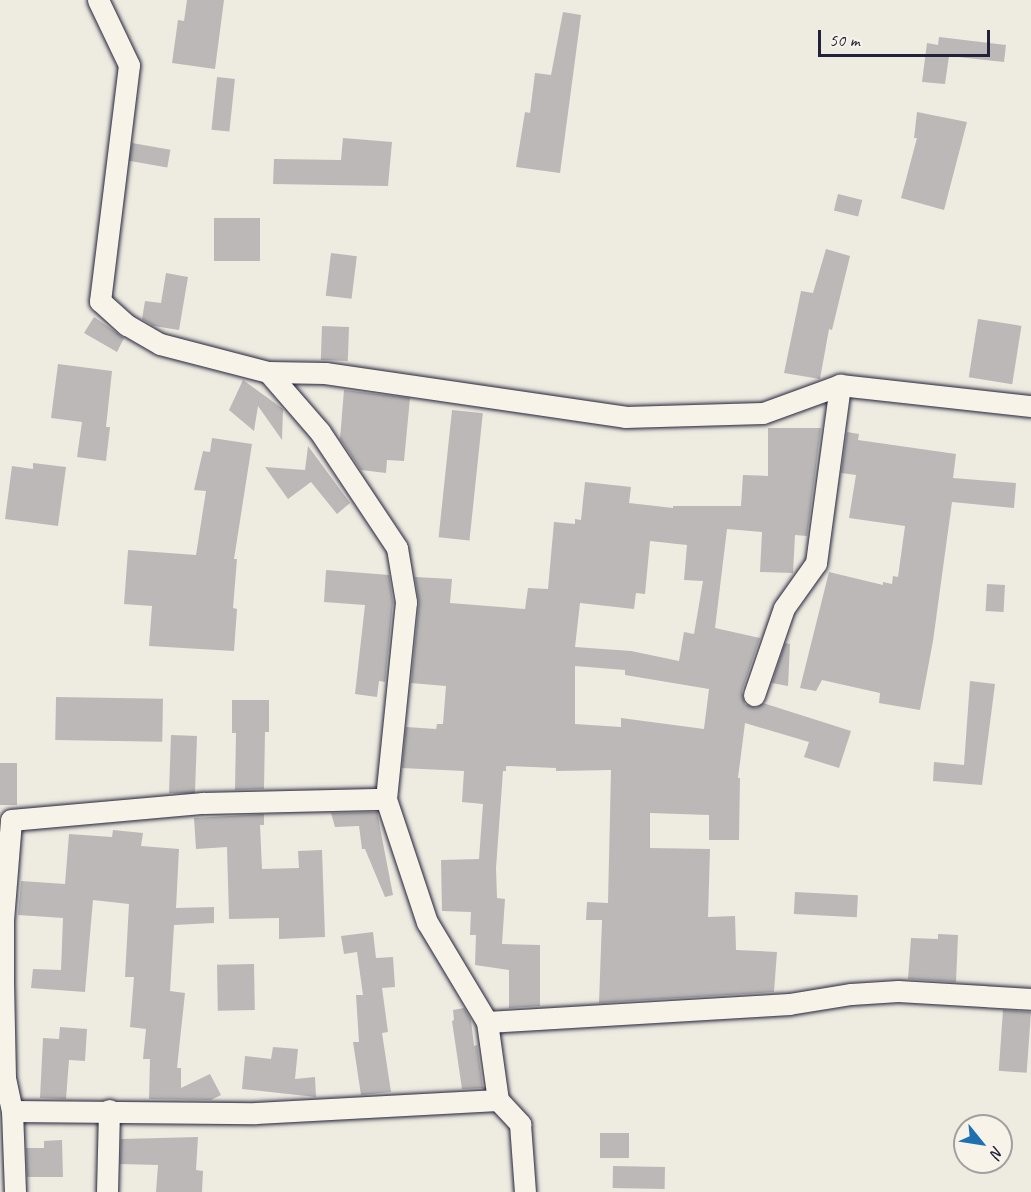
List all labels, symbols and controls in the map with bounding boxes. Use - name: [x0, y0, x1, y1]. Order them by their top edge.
- scale bar: [821, 18, 994, 56]
- text: 50 m: [829, 29, 860, 51]
- north arrow: [953, 1114, 1013, 1174]
- text: N: [986, 1143, 1008, 1161]

